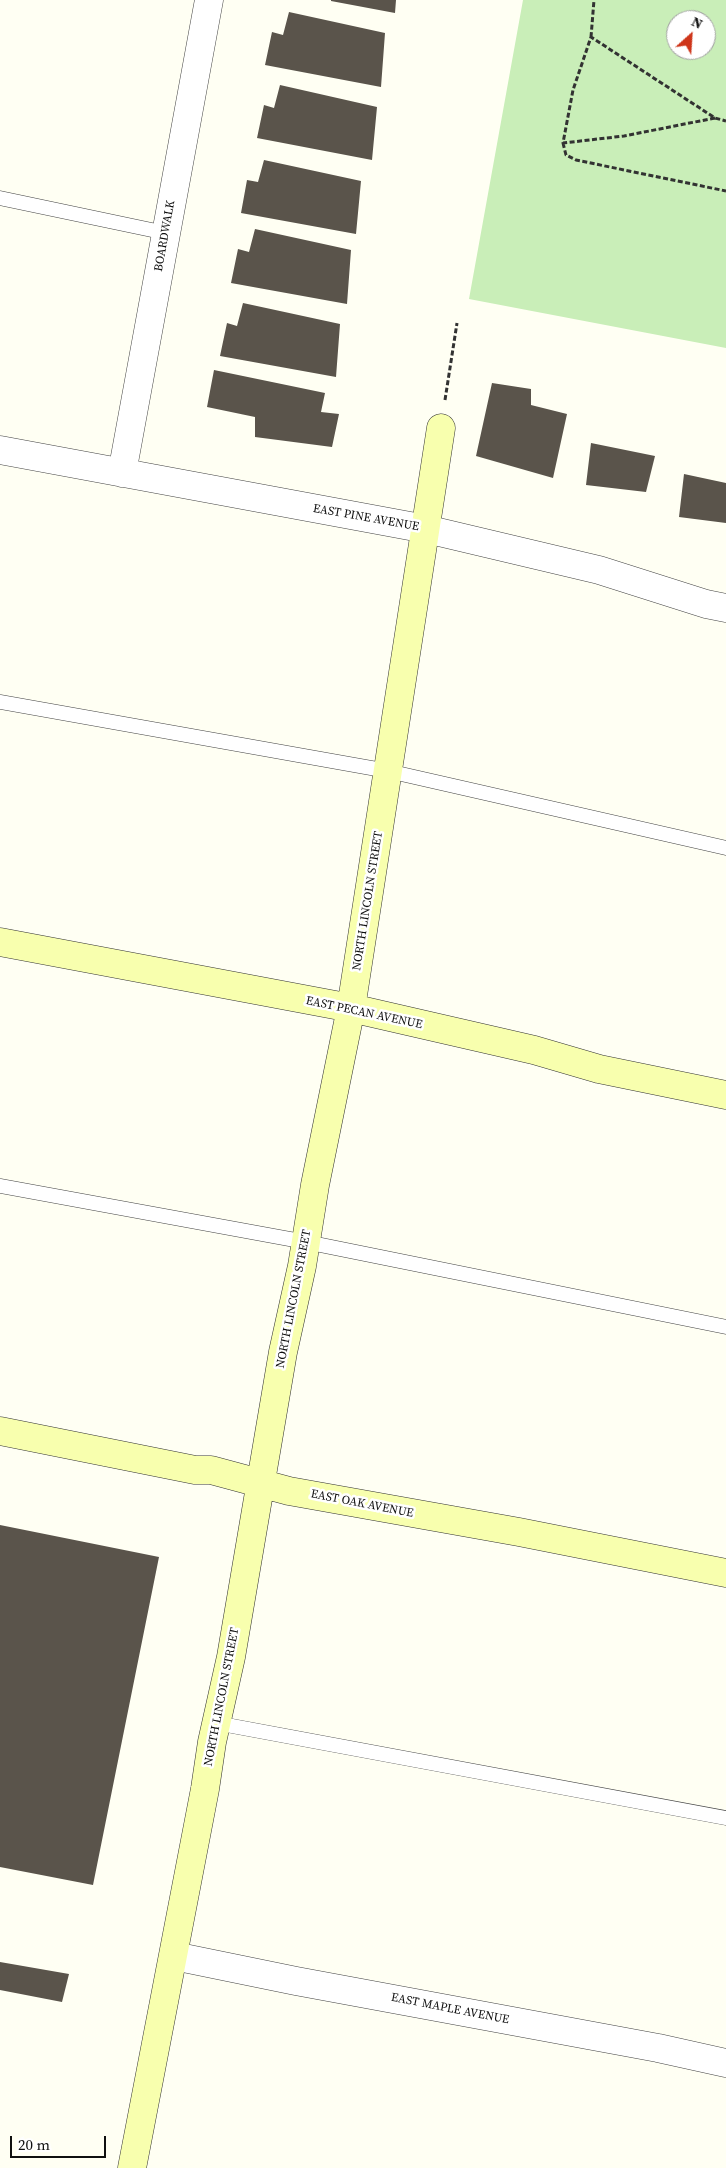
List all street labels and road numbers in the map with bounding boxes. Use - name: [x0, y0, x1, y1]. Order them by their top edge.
- street label: BOARDWALK: [152, 199, 178, 273]
- street label: EAST PINE AVENUE: [312, 502, 420, 534]
- street label: NORTH LINCOLN STREET: [350, 830, 386, 972]
- street label: EAST PECAN AVENUE: [304, 994, 424, 1032]
- street label: NORTH LINCOLN STREET: [273, 1228, 315, 1370]
- street label: EAST OAK AVENUE: [309, 1487, 415, 1521]
- street label: NORTH LINCOLN STREET: [201, 1626, 243, 1768]
- street label: EAST MAPLE AVENUE: [390, 1990, 510, 2028]

